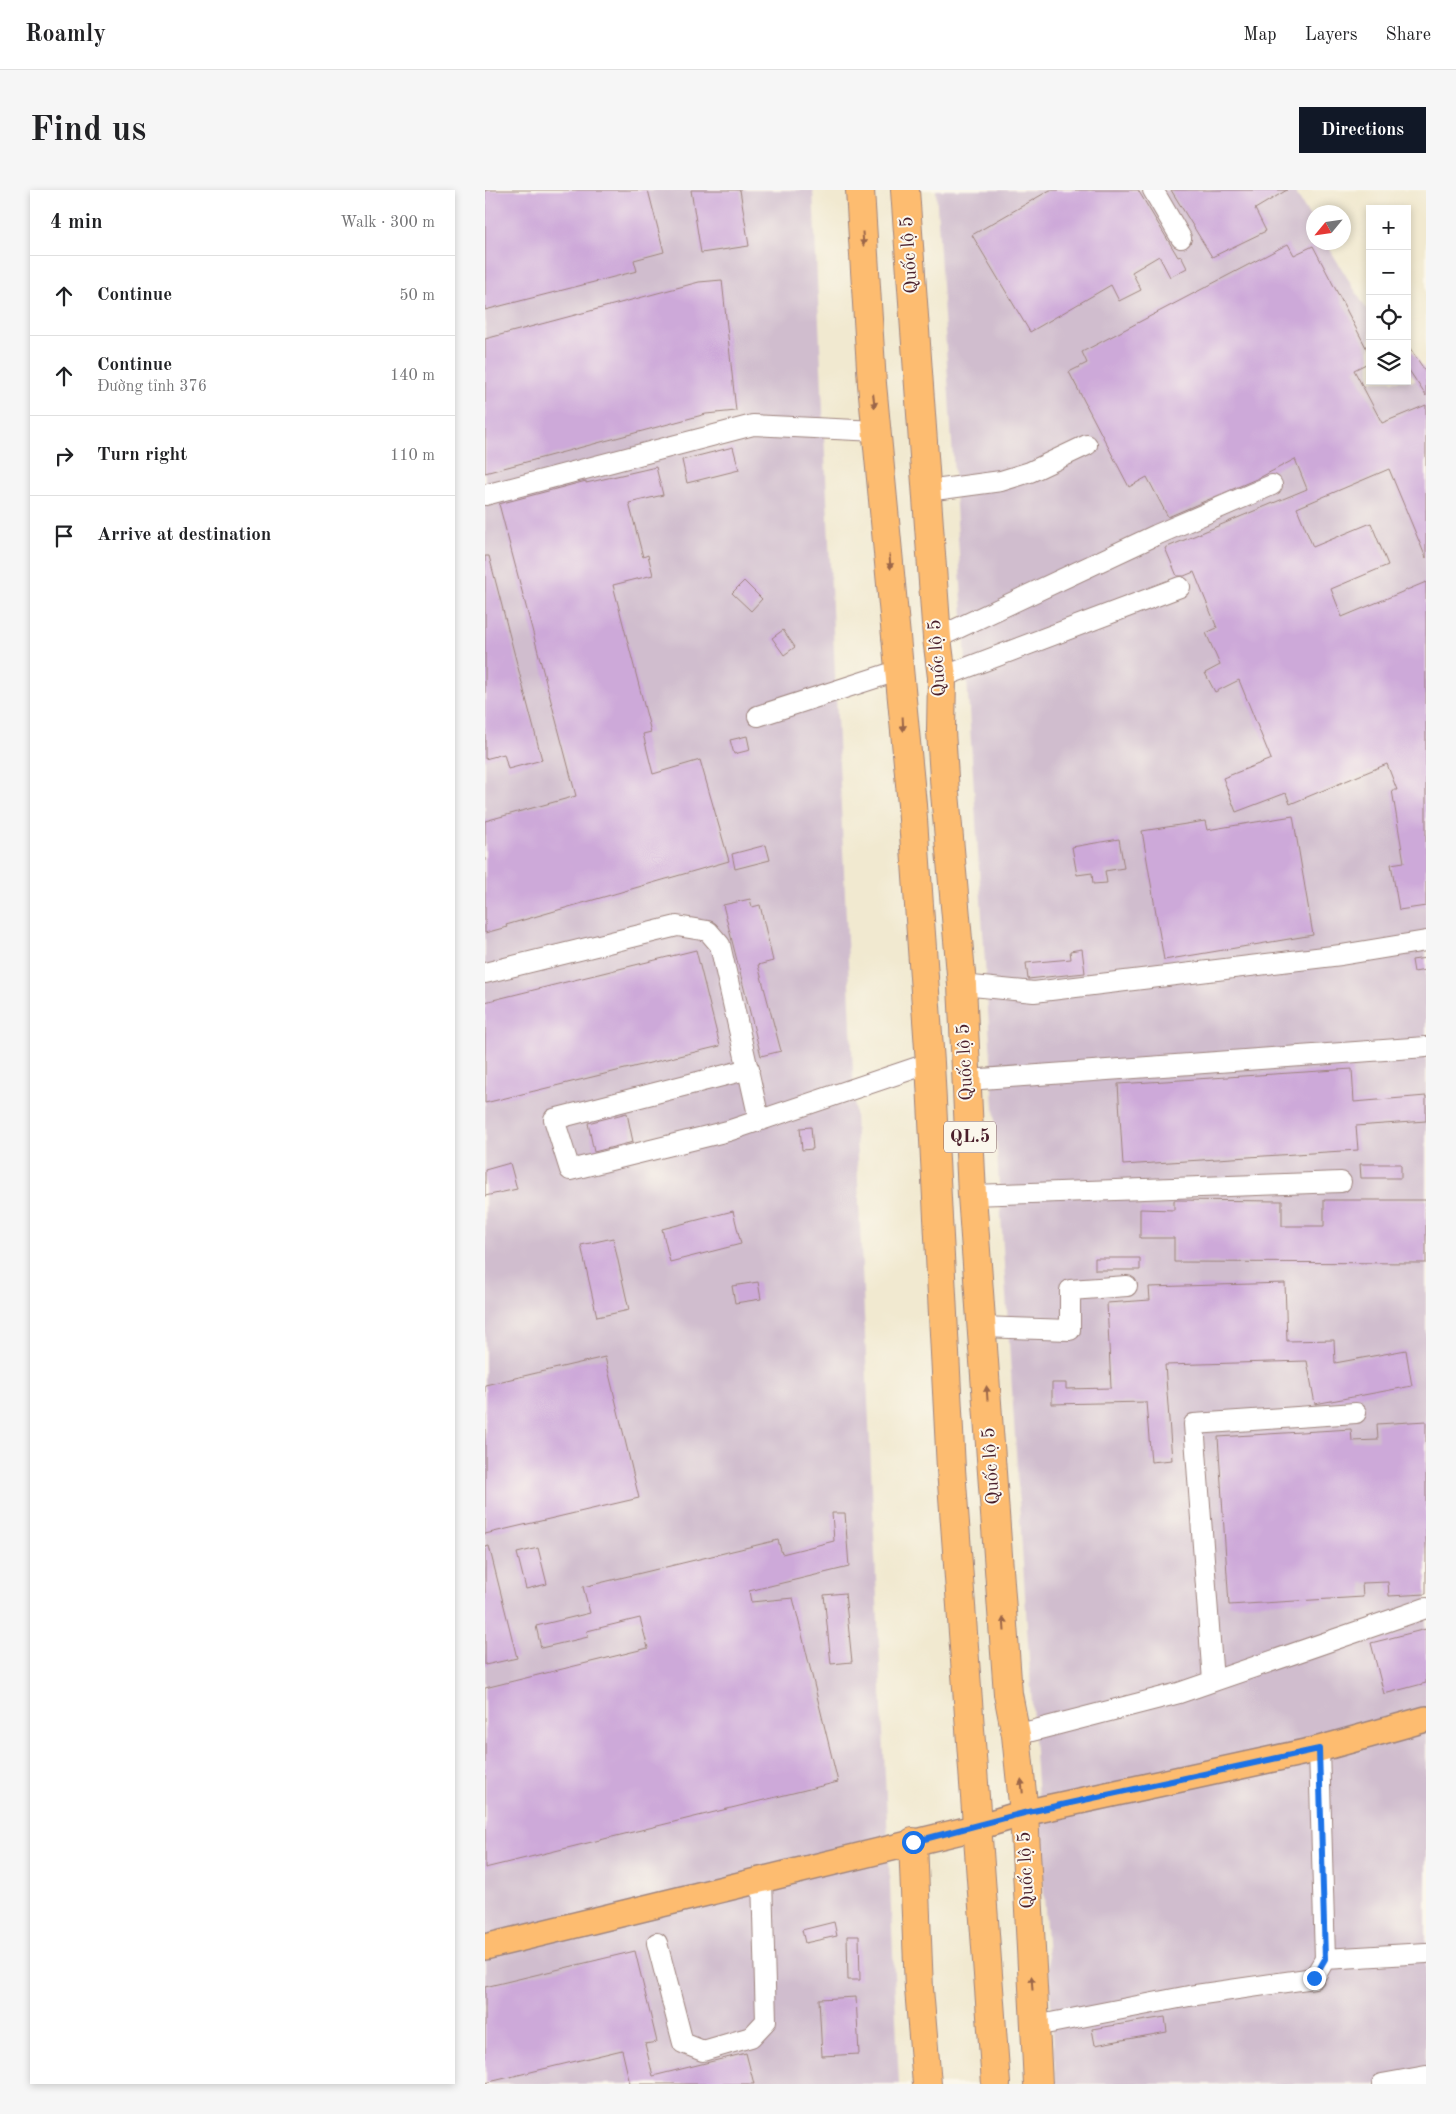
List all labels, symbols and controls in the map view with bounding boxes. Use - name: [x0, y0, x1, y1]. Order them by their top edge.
- text: Roamly: [25, 23, 106, 47]
- text: Map: [1243, 26, 1277, 44]
- text: Layers: [1305, 26, 1357, 44]
- text: Share: [1385, 26, 1431, 44]
- button: Directions: [1299, 107, 1426, 153]
- text: Find us: [30, 113, 146, 148]
- north arrow: [1306, 205, 1351, 250]
- map controls: [1366, 205, 1411, 385]
- button: +: [1366, 205, 1411, 250]
- text: 4 min: [50, 212, 103, 233]
- text: Walk · 300 m: [340, 215, 435, 231]
- street label: Quốc lộ 5: [897, 216, 922, 294]
- one-way arrow: [859, 231, 867, 247]
- button: −: [1366, 250, 1411, 295]
- icon: ahead: [50, 282, 78, 310]
- text: Continue: [97, 286, 172, 305]
- text: 50 m: [399, 288, 435, 304]
- button: locate: [1366, 295, 1411, 340]
- button: layers: [1366, 340, 1411, 385]
- text: Continue: [97, 356, 172, 375]
- icon: ahead: [50, 362, 78, 390]
- text: 140 m: [390, 368, 435, 384]
- text: Đường tỉnh 376: [97, 379, 207, 395]
- one-way arrow: [870, 393, 878, 409]
- icon: right: [50, 442, 78, 470]
- text: Turn right: [97, 446, 187, 465]
- text: 110 m: [390, 448, 435, 464]
- icon: arrive: [50, 522, 78, 550]
- text: Arrive at destination: [97, 526, 271, 545]
- one-way arrow: [886, 555, 894, 571]
- street label: Quốc lộ 5: [925, 619, 950, 697]
- one-way arrow: [900, 717, 908, 733]
- street label: Quốc lộ 5: [953, 1023, 978, 1101]
- road number: QL.5: [944, 1122, 996, 1152]
- one-way arrow: [983, 1384, 991, 1400]
- street label: Quốc lộ 5: [979, 1427, 1004, 1505]
- one-way arrow: [999, 1616, 1007, 1632]
- one-way arrow: [1017, 1777, 1025, 1793]
- route start: [902, 1831, 925, 1854]
- street label: Quốc lộ 5: [1014, 1831, 1039, 1909]
- route end: [1303, 1967, 1326, 1990]
- one-way arrow: [1028, 1975, 1036, 1991]

